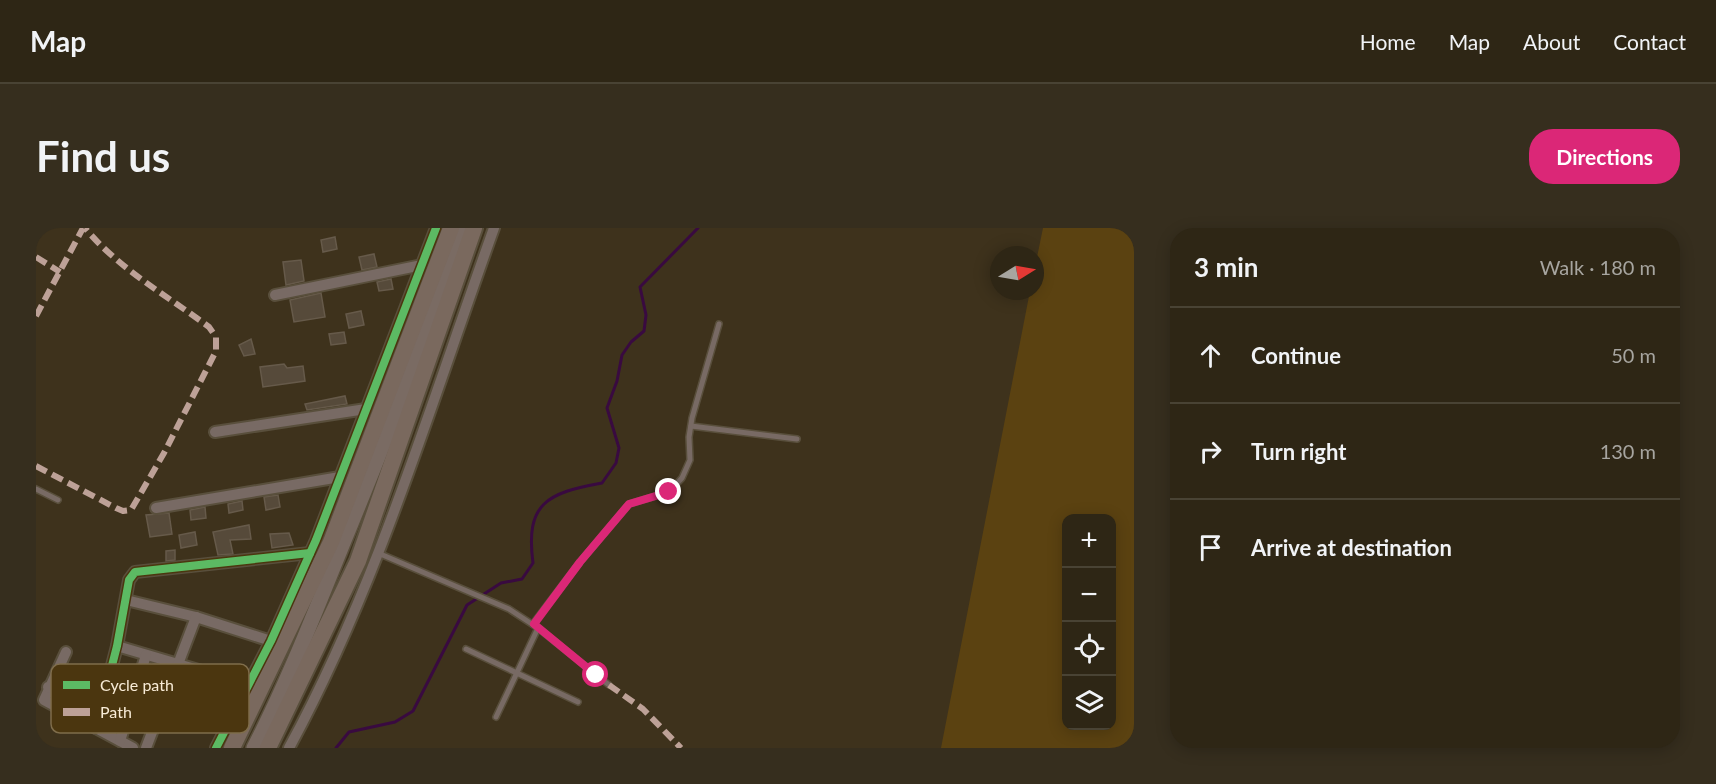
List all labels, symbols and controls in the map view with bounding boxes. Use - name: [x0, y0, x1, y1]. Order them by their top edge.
- text: Map: [30, 24, 86, 58]
- text: Home: [1360, 29, 1416, 54]
- text: Map: [1449, 29, 1490, 54]
- text: About: [1523, 29, 1580, 54]
- text: Contact: [1613, 29, 1686, 54]
- button: Directions: [1529, 129, 1680, 184]
- text: Find us: [36, 131, 170, 181]
- north arrow: [990, 246, 1044, 300]
- text: 3 min: [1194, 251, 1258, 283]
- text: Walk · 180 m: [1540, 255, 1656, 279]
- icon: ahead: [1194, 339, 1227, 372]
- text: Continue: [1251, 342, 1341, 369]
- text: 50 m: [1611, 343, 1656, 367]
- icon: right: [1194, 435, 1227, 468]
- text: Turn right: [1251, 438, 1346, 465]
- text: 130 m: [1600, 439, 1656, 463]
- route end: [655, 478, 681, 504]
- map controls: [1062, 514, 1116, 730]
- button: +: [1062, 514, 1116, 568]
- icon: arrive: [1194, 531, 1227, 564]
- text: Arrive at destination: [1251, 534, 1452, 561]
- button: −: [1062, 568, 1116, 622]
- button: locate: [1062, 622, 1116, 676]
- route start: [582, 661, 608, 687]
- legend: [51, 664, 249, 733]
- text: Cycle path: [100, 675, 174, 694]
- button: layers: [1062, 676, 1116, 730]
- text: Path: [100, 702, 132, 721]

